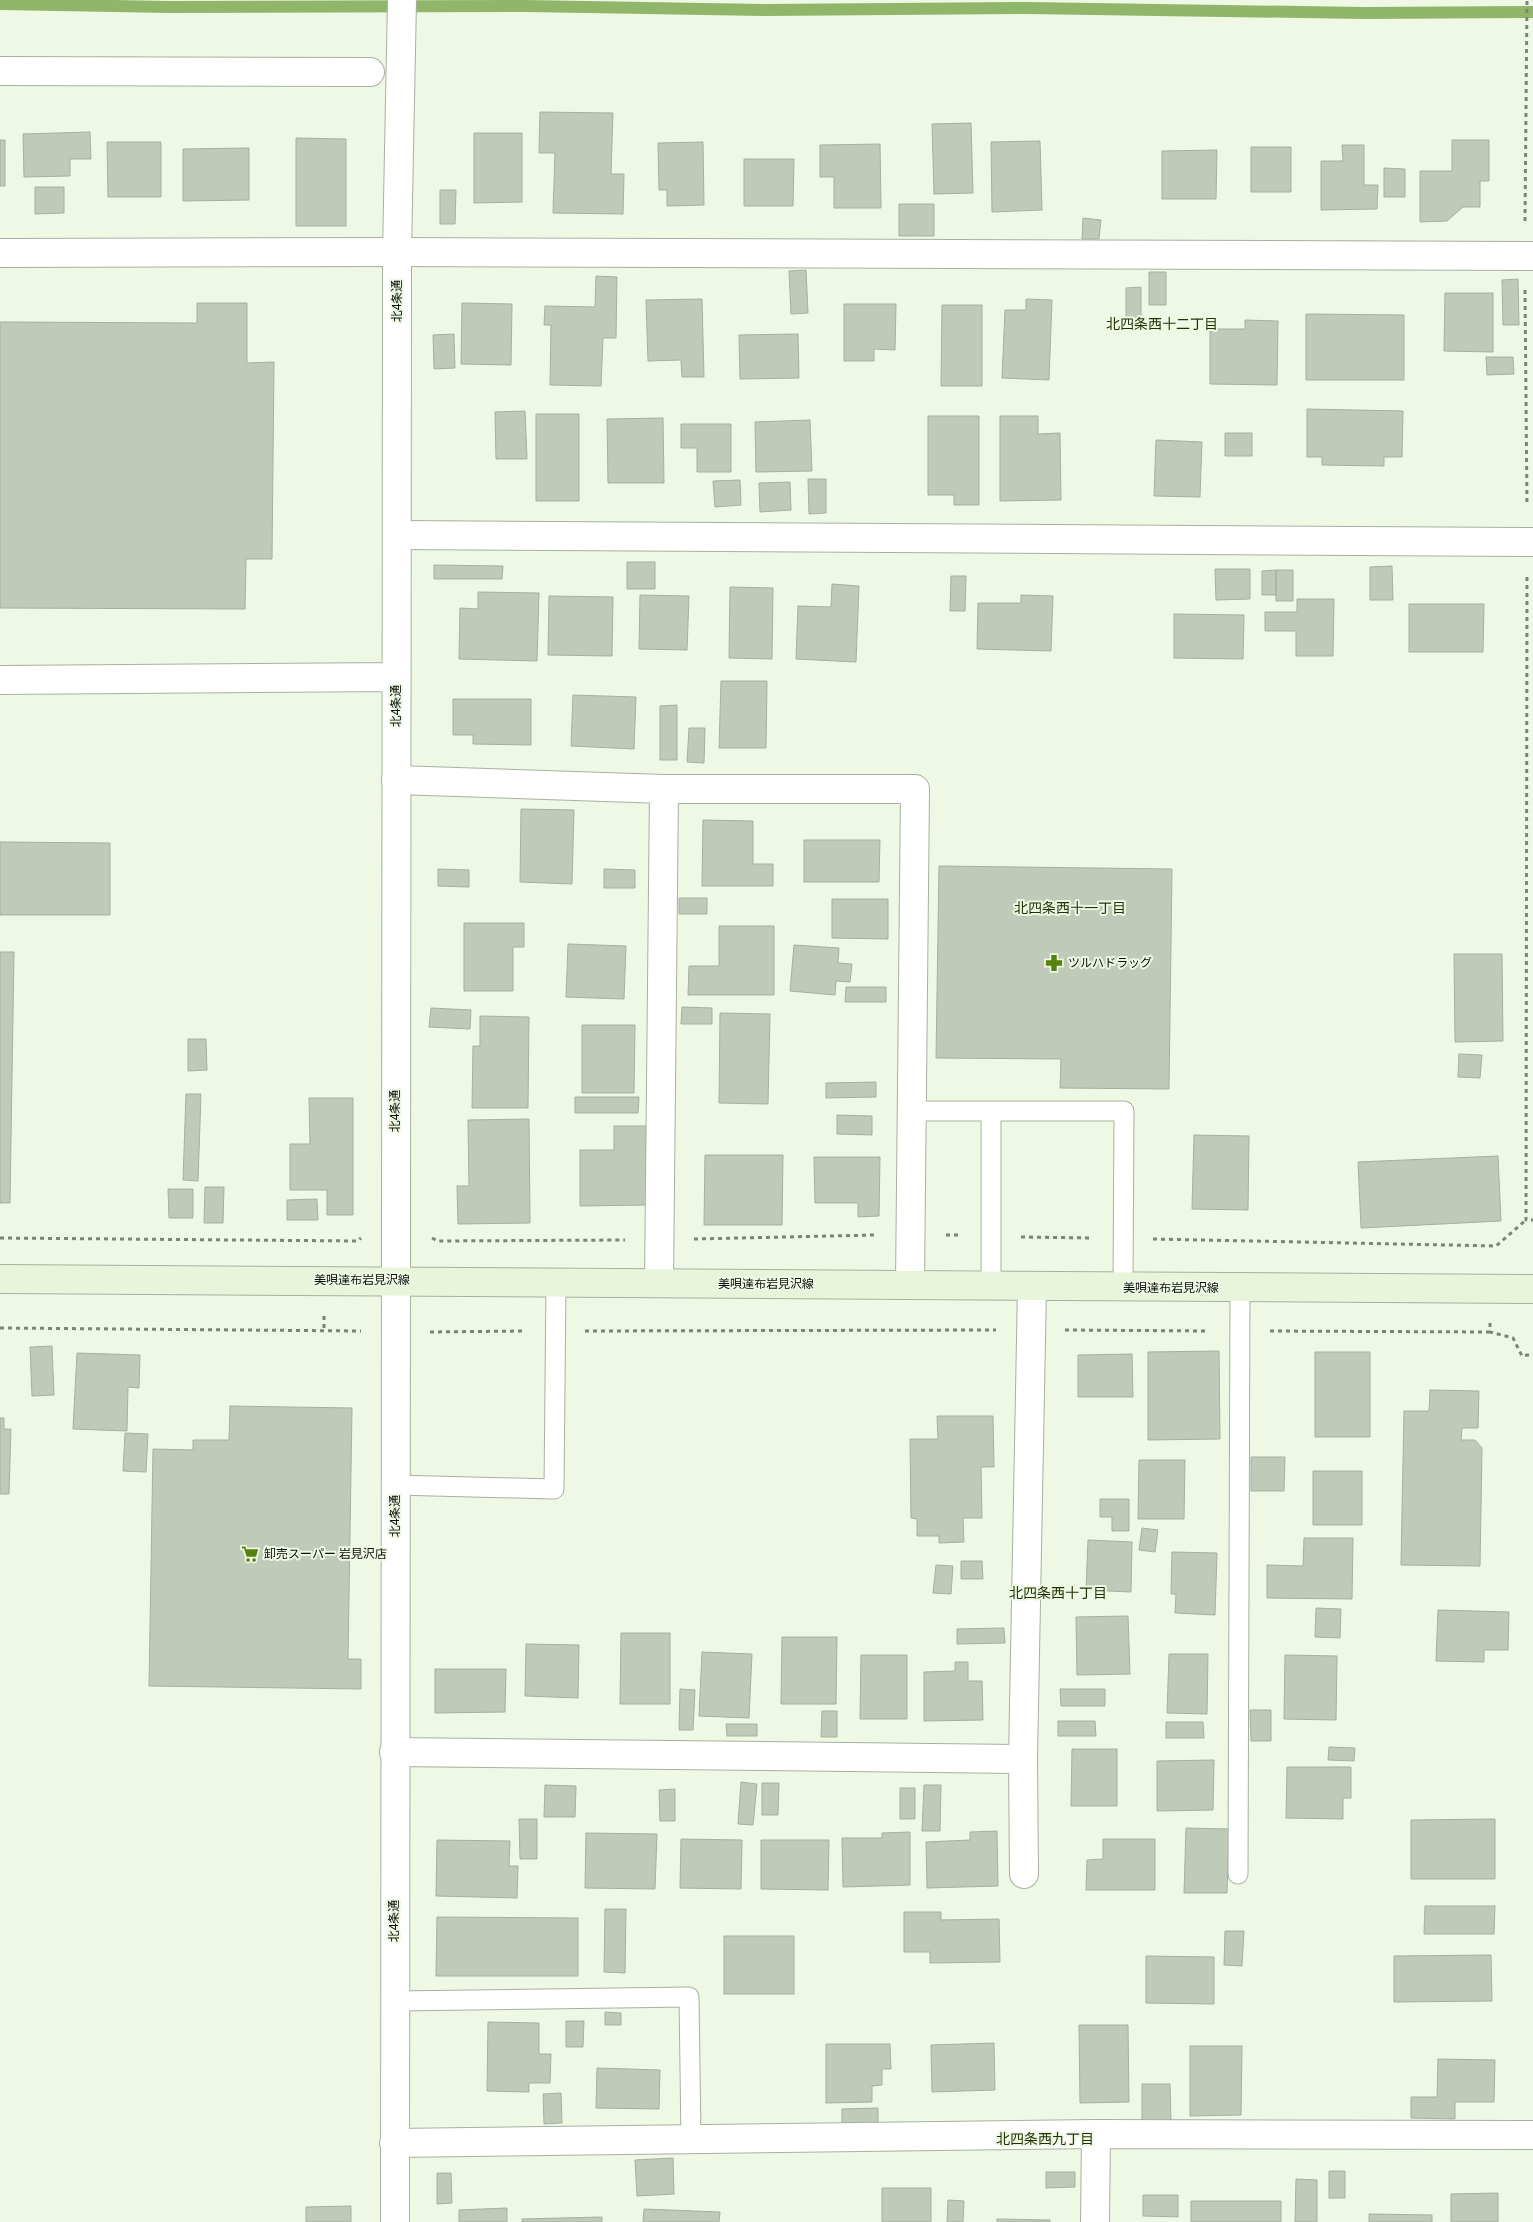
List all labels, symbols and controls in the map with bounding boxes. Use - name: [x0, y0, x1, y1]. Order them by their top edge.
- street label: 北4条通: [390, 280, 404, 322]
- district label: 北四条西十二丁目: [1106, 316, 1218, 332]
- street label: 北4条通: [389, 685, 403, 727]
- district label: 北四条西十一丁目: [1014, 900, 1126, 916]
- pharmacy icon: ツルハドラッグ: [1044, 953, 1064, 973]
- place label: ツルハドラッグ: [1068, 956, 1152, 970]
- street label: 北4条通: [388, 1090, 402, 1132]
- street label: 美唄達布岩見沢線: [314, 1273, 410, 1287]
- street label: 美唄達布岩見沢線: [718, 1277, 814, 1291]
- street label: 美唄達布岩見沢線: [1123, 1281, 1219, 1295]
- street label: 北4条通: [388, 1495, 402, 1537]
- supermarket icon: 卸売スーパー 岩見沢店: [240, 1544, 260, 1564]
- place label: 卸売スーパー 岩見沢店: [264, 1547, 387, 1561]
- district label: 北四条西十丁目: [1009, 1585, 1107, 1601]
- street label: 北4条通: [387, 1900, 401, 1942]
- district label: 北四条西九丁目: [996, 2131, 1094, 2147]

